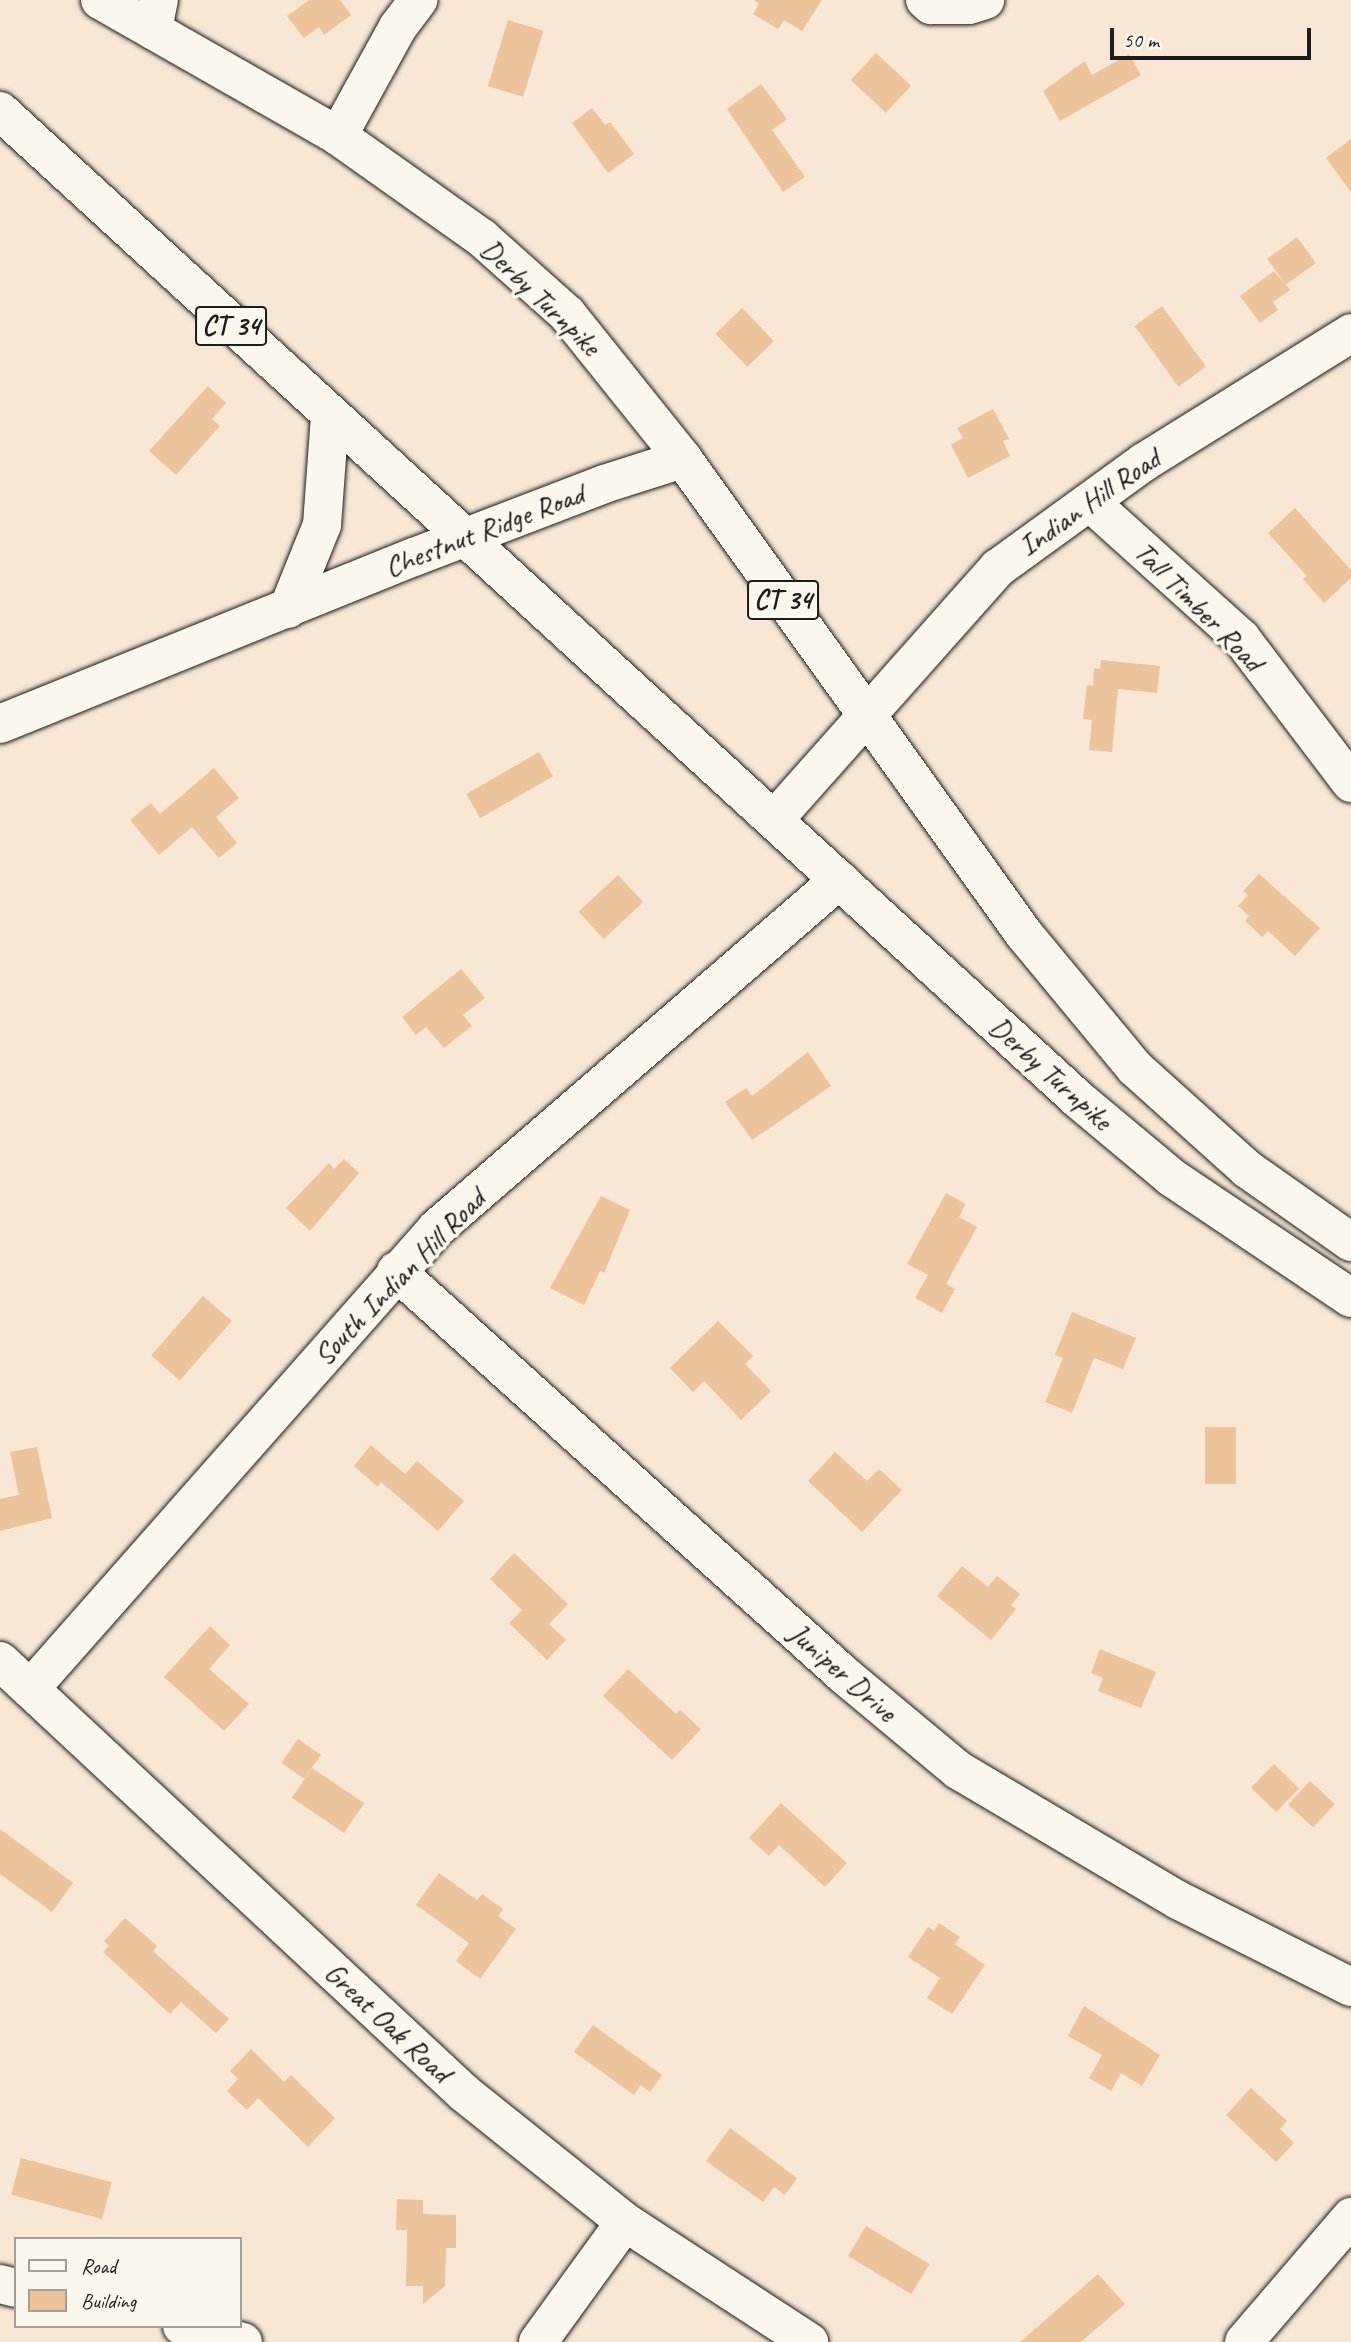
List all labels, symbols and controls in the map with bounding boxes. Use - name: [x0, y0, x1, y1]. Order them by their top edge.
- scale bar: [1113, 14, 1314, 58]
- text: 50 m: [1123, 27, 1159, 53]
- street label: Derby Turnpike: [474, 231, 608, 363]
- road number: CT 34: [194, 302, 268, 350]
- street label: Indian Hill Road: [1011, 440, 1167, 564]
- street label: Chestnut Ridge Road: [379, 475, 589, 585]
- street label: Tall Timber Road: [1127, 534, 1271, 678]
- road number: CT 34: [746, 576, 820, 624]
- street label: Derby Turnpike: [982, 1008, 1120, 1138]
- street label: South Indian Hill Road: [305, 1181, 493, 1373]
- street label: Juniper Drive: [781, 1615, 905, 1729]
- street label: Great Oak Road: [317, 1954, 459, 2090]
- legend: [14, 2237, 242, 2328]
- text: Road: [81, 2253, 116, 2279]
- text: Building: [81, 2288, 136, 2314]

